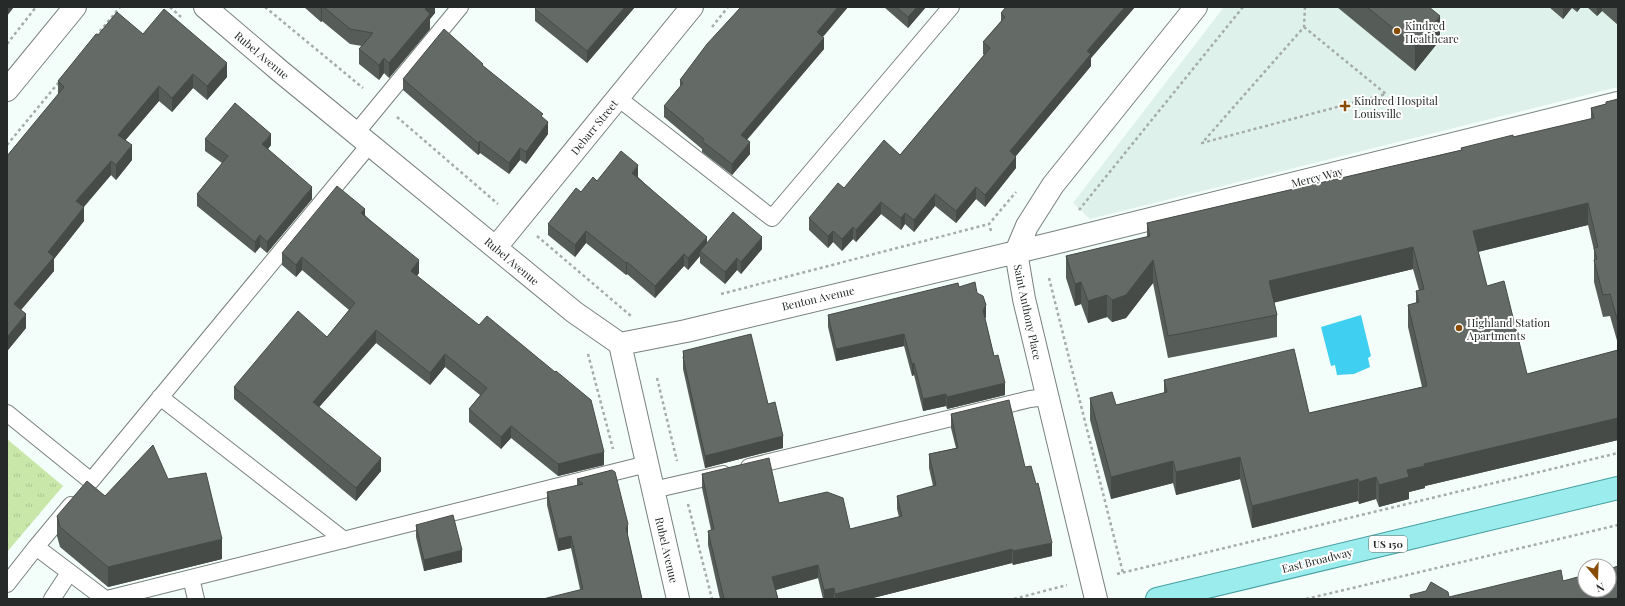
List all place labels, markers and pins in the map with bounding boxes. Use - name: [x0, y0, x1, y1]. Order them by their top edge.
- place label: Kindred Healthcare: [1405, 18, 1459, 46]
- marker: Kindred Healthcare: [1392, 26, 1402, 36]
- place label: Kindred Hospital Louisville: [1354, 93, 1438, 121]
- marker: Kindred Hospital Louisville: [1339, 100, 1351, 112]
- place label: Highland Station Apartments: [1466, 315, 1551, 343]
- marker: Highland Station Apartments: [1454, 323, 1464, 333]

